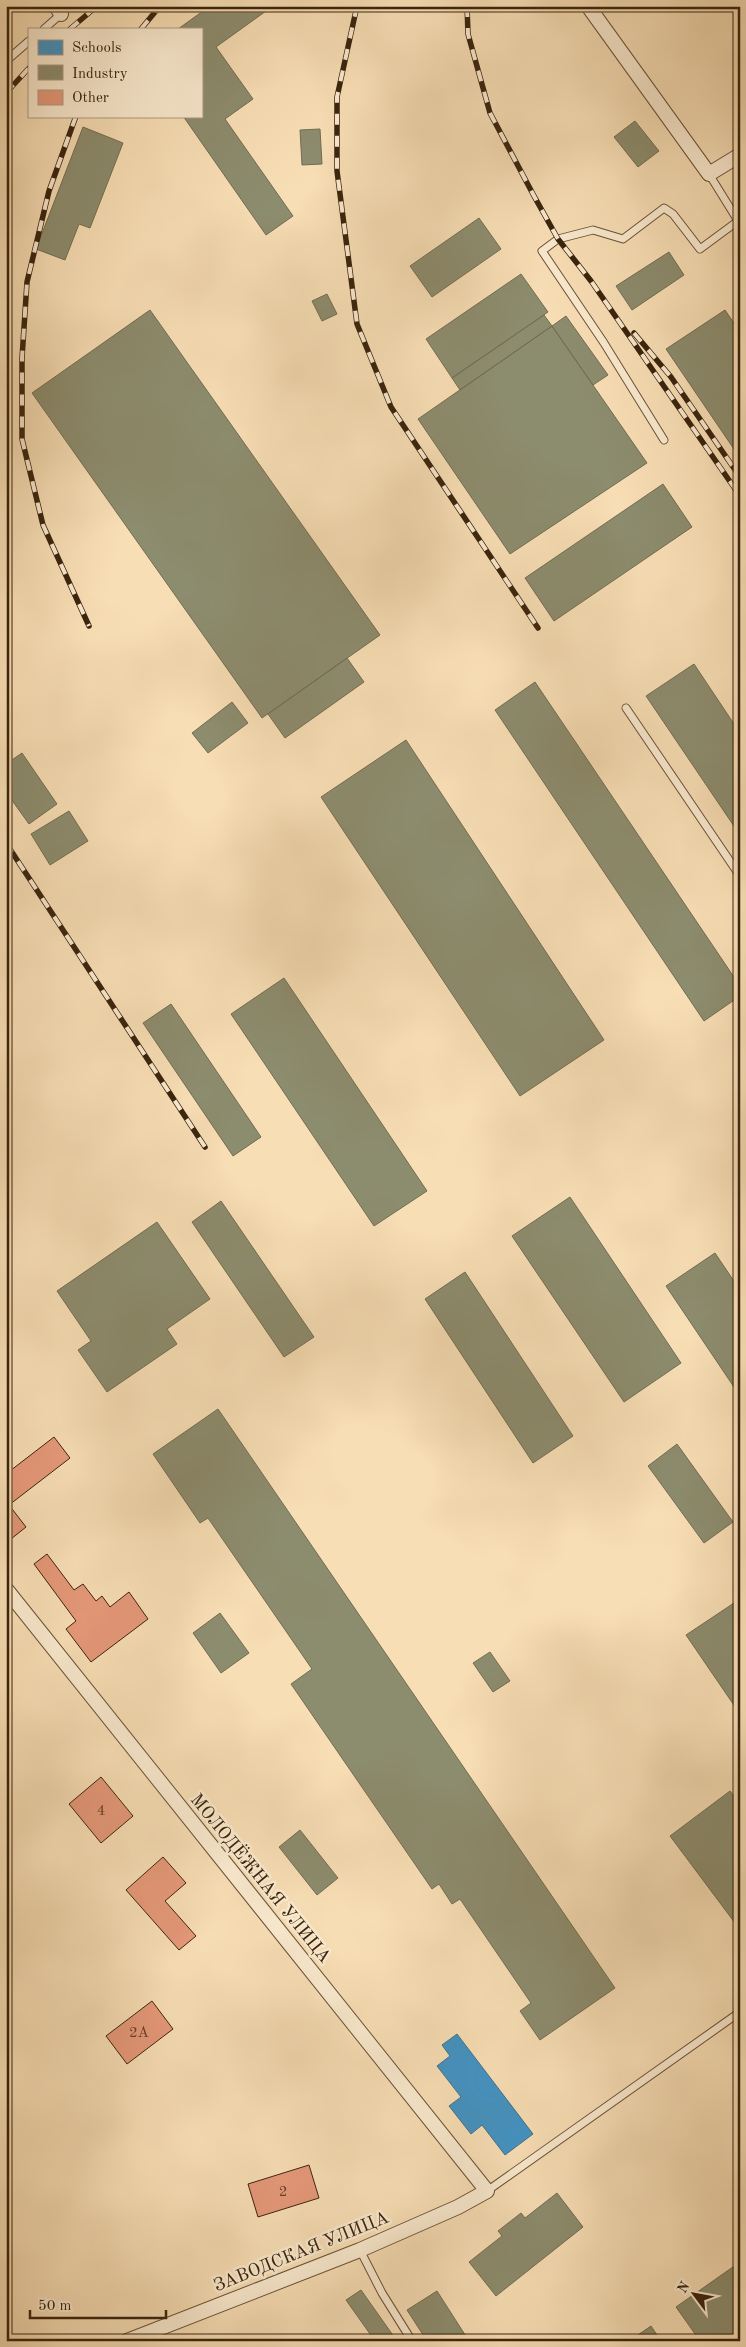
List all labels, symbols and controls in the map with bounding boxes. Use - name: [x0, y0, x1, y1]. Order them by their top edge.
- legend: [28, 28, 202, 118]
- text: Schools: [72, 41, 121, 56]
- text: Industry: [72, 67, 128, 82]
- text: Other: [72, 91, 109, 106]
- street label: МОЛОДЁЖНАЯ УЛИЦА: [187, 1789, 336, 1967]
- house number: 4: [97, 1804, 105, 1819]
- house number: 2А: [129, 2026, 150, 2041]
- house number: 2: [279, 2185, 287, 2200]
- street label: ЗАВОДСКАЯ УЛИЦА: [211, 2208, 392, 2295]
- north arrow: [668, 2270, 718, 2320]
- text: N: [675, 2279, 693, 2296]
- scale bar: [30, 2287, 166, 2319]
- text: 50 m: [38, 2299, 72, 2314]

